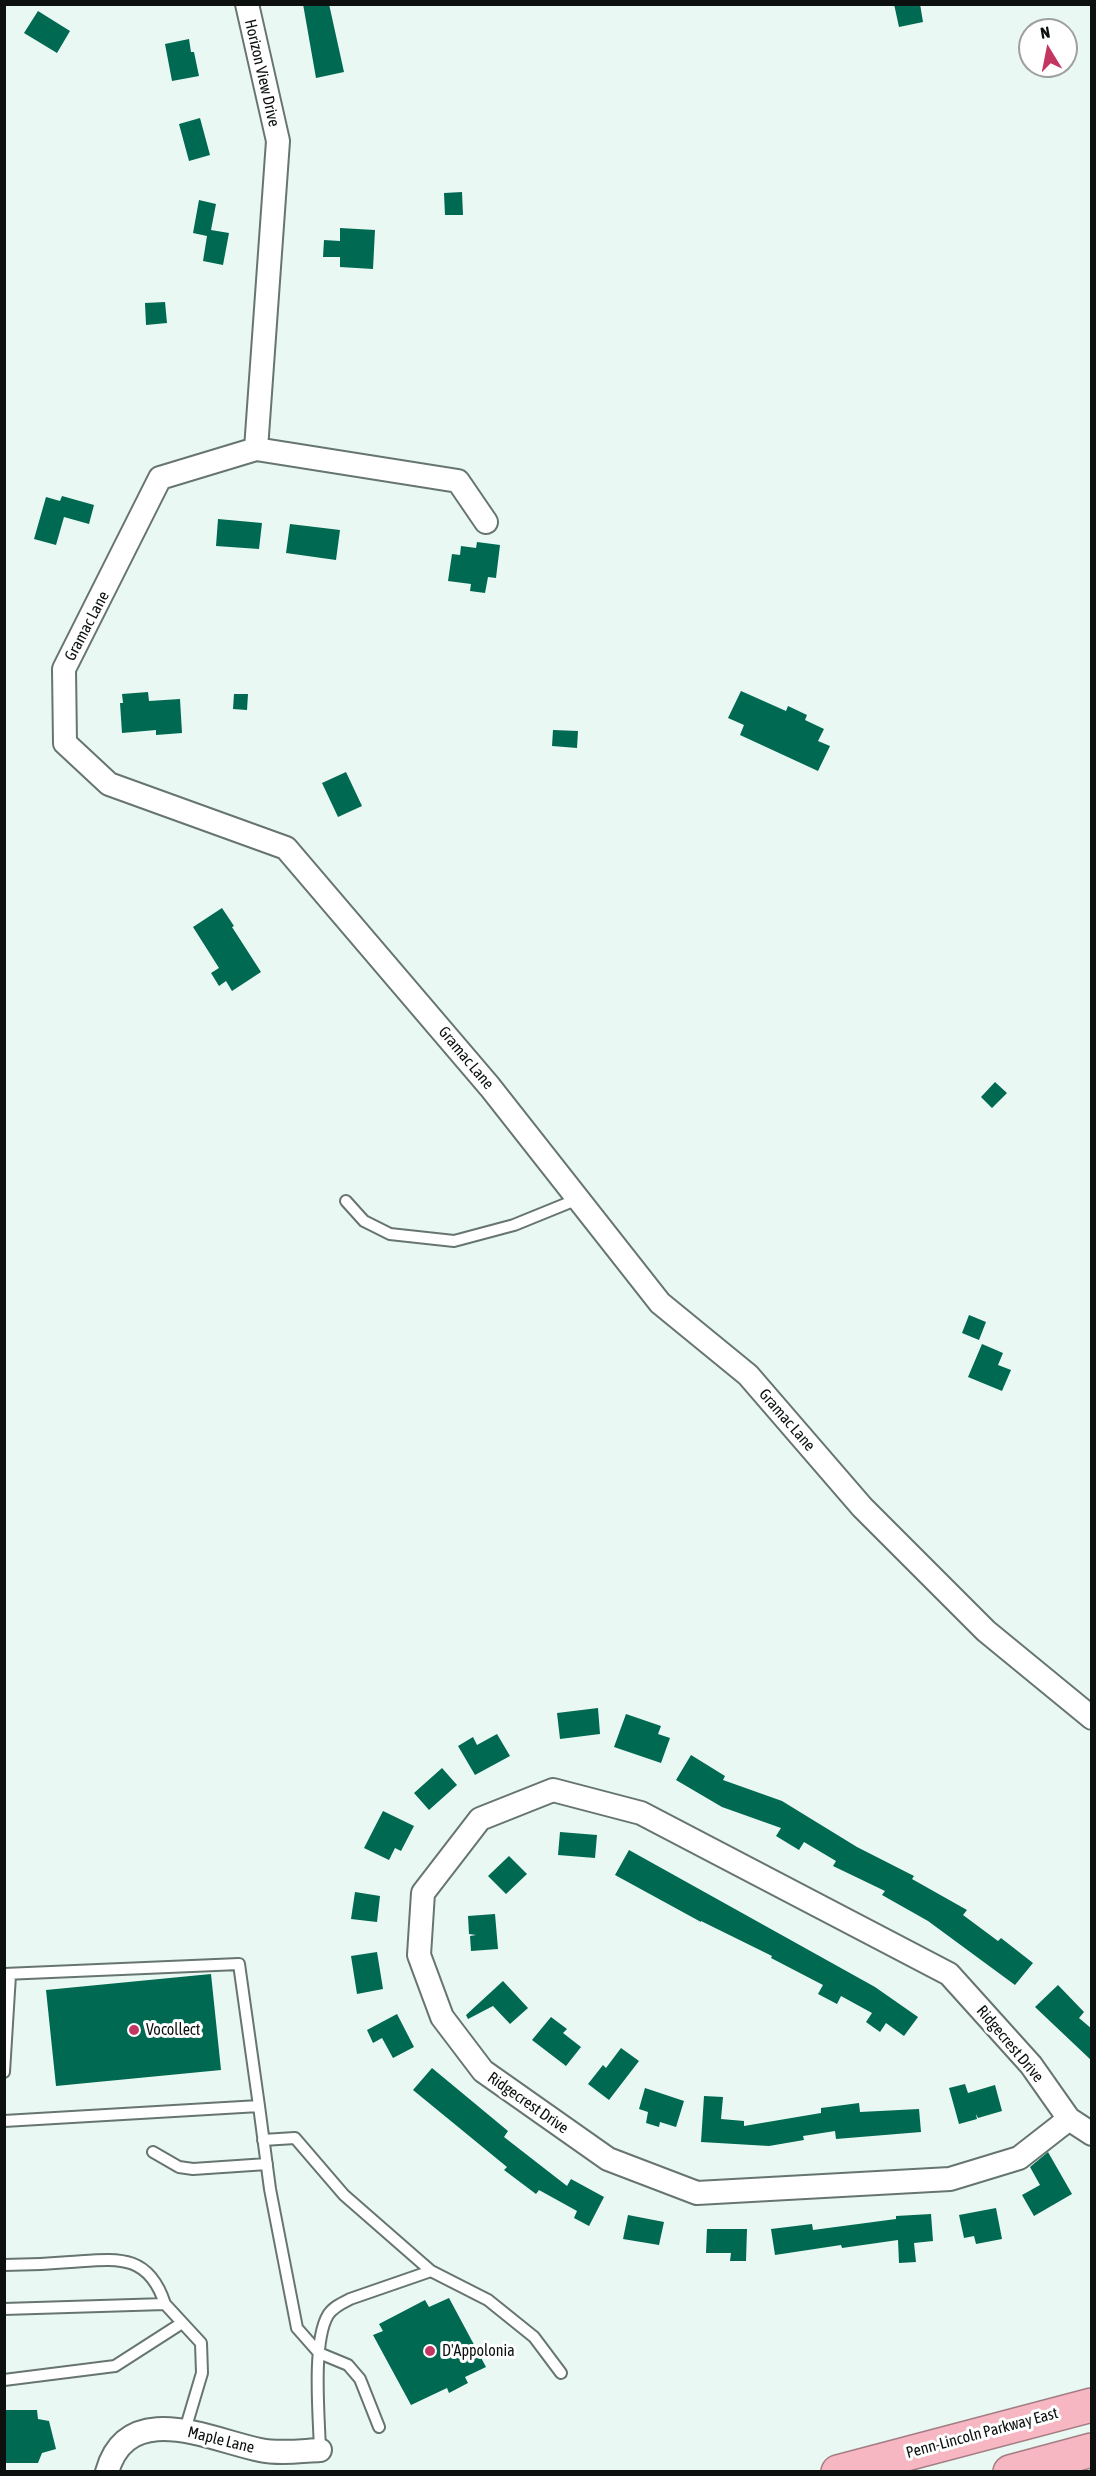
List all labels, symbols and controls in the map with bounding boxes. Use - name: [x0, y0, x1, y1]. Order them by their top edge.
- street label: Horizon View Drive: [240, 17, 284, 129]
- north arrow: [1018, 18, 1078, 78]
- text: N: [1039, 23, 1051, 42]
- street label: Gramac Lane: [61, 588, 113, 664]
- street label: Gramac Lane: [434, 1023, 498, 1093]
- street label: Gramac Lane: [755, 1385, 819, 1455]
- street label: Ridgecrest Drive: [972, 2002, 1048, 2086]
- place label: Vocollect: [146, 2020, 200, 2040]
- marker: Vocollect: [127, 2023, 141, 2037]
- street label: Ridgecrest Drive: [484, 2068, 572, 2138]
- place label: D'Appolonia: [442, 2341, 515, 2361]
- marker: D'Appolonia: [423, 2344, 437, 2358]
- street label: Penn-Lincoln Parkway East: [904, 2403, 1060, 2463]
- street label: Maple Lane: [186, 2422, 256, 2458]

